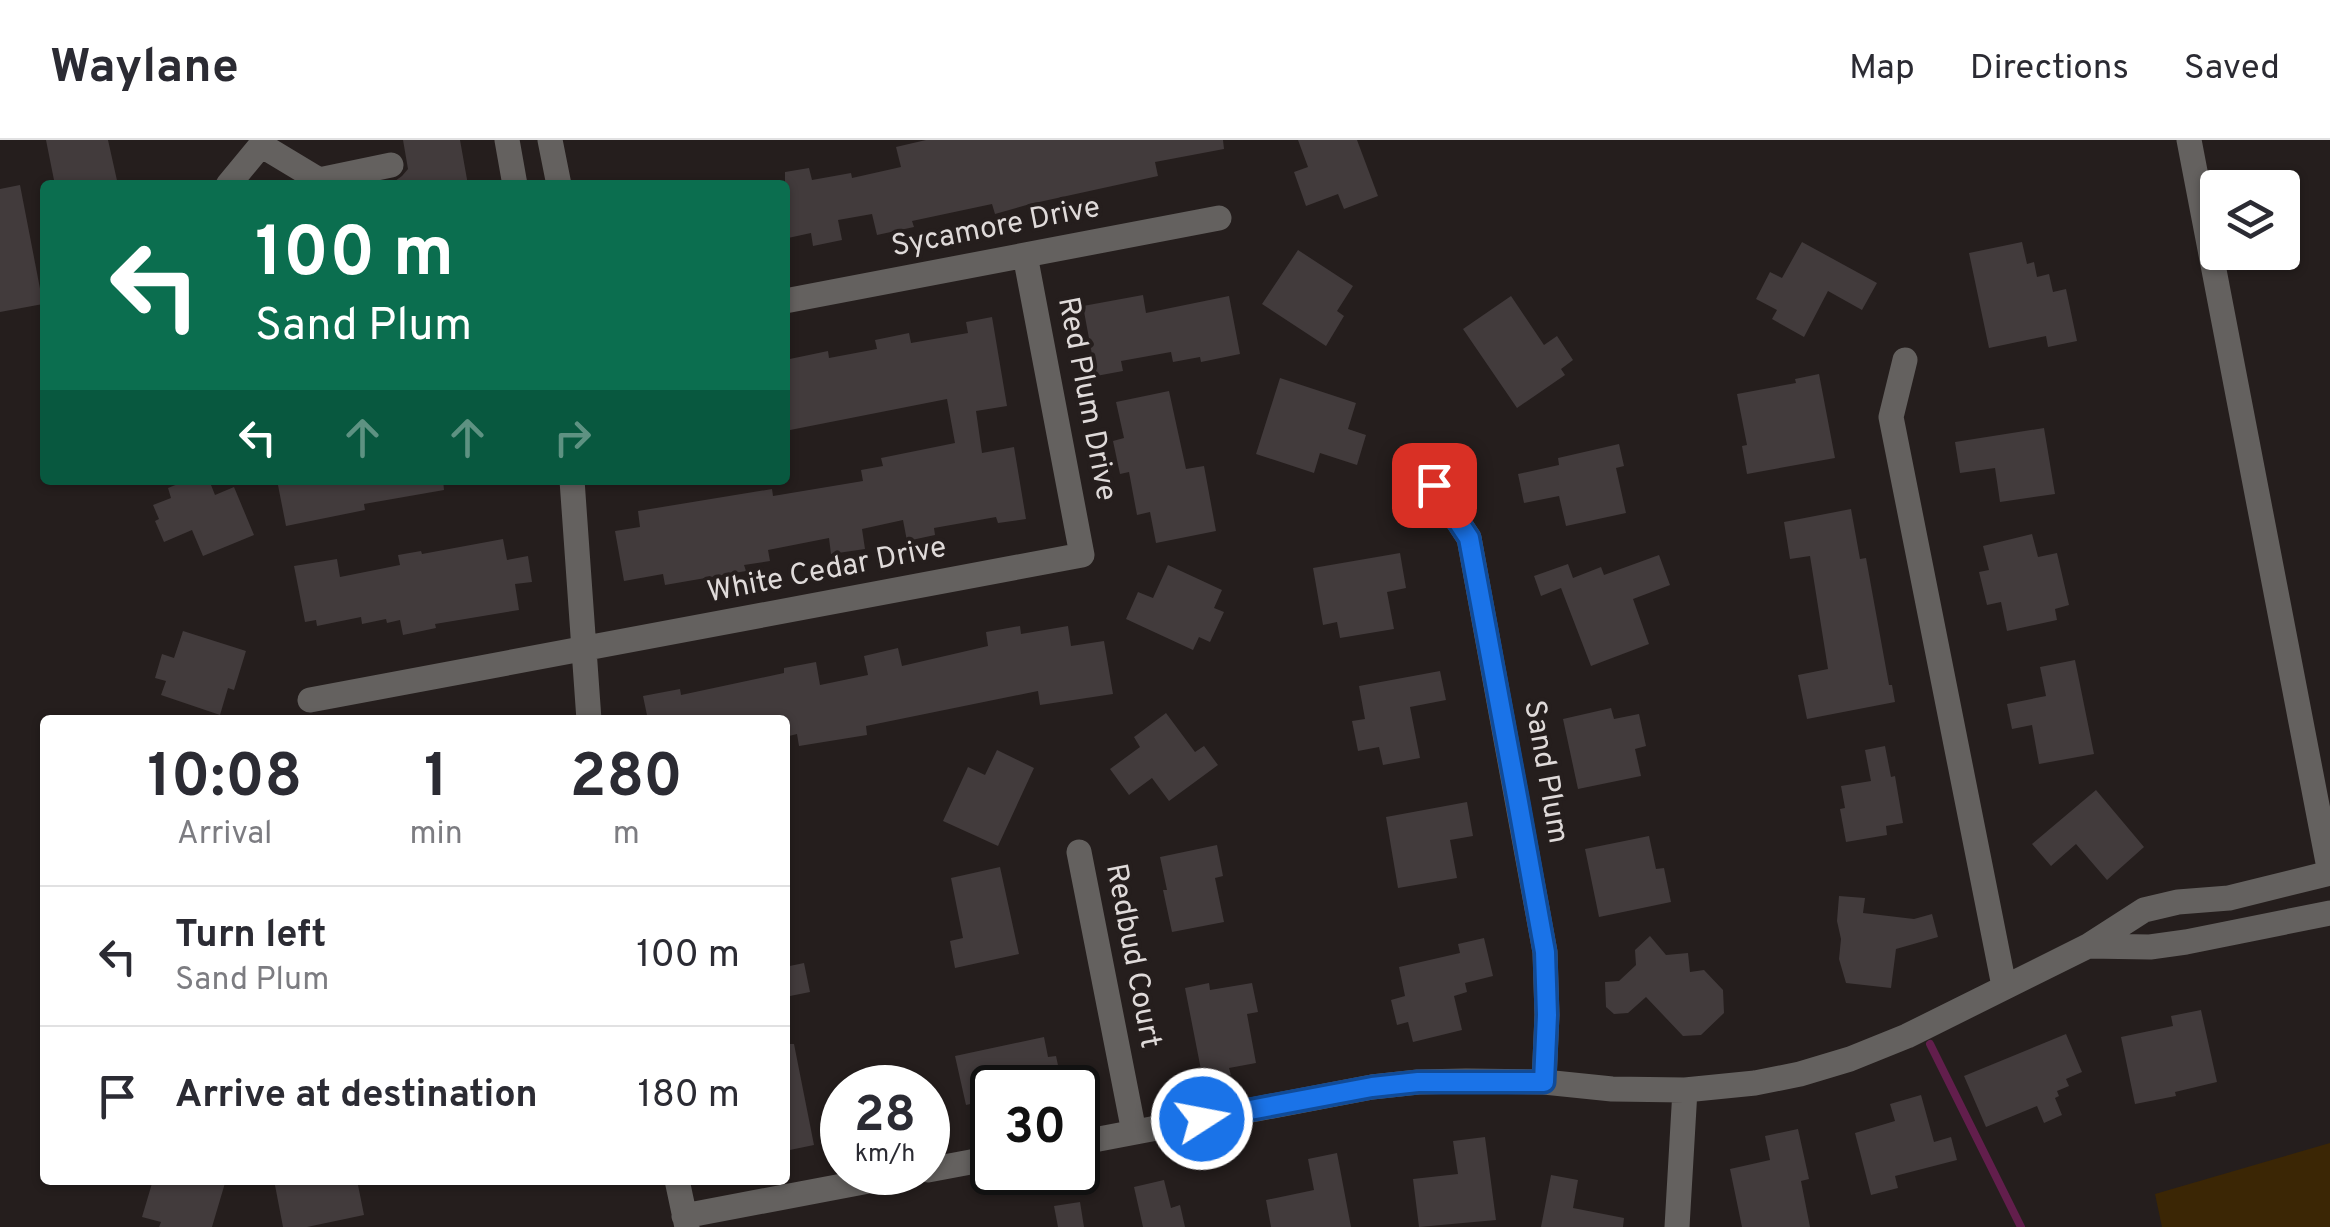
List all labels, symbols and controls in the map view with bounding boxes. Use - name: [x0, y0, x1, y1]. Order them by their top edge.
- text: Waylane: [50, 39, 239, 99]
- text: Map: [1849, 47, 1915, 91]
- text: Directions: [1970, 47, 2129, 91]
- text: Saved: [2184, 47, 2280, 91]
- map controls: [2200, 170, 2300, 270]
- button: layers: [2200, 170, 2300, 270]
- street label: Sycamore Drive: [889, 190, 1103, 266]
- text: 100 m: [255, 212, 454, 301]
- icon: left: [90, 220, 220, 350]
- street label: Red Plum Drive: [1048, 294, 1124, 504]
- text: Sand Plum: [255, 299, 472, 356]
- icon: left: [230, 410, 285, 465]
- icon: ahead: [335, 410, 390, 465]
- icon: ahead: [440, 410, 495, 465]
- icon: right: [545, 410, 600, 465]
- pin: [1392, 443, 1477, 528]
- icon: arrive: [1407, 458, 1462, 513]
- street label: White Cedar Drive: [704, 530, 950, 612]
- street label: Sand Plum: [1514, 698, 1576, 846]
- text: 10:08: [147, 742, 302, 818]
- text: 1: [424, 742, 448, 818]
- text: 280: [570, 742, 683, 818]
- text: Arrival: [177, 815, 272, 855]
- text: min: [409, 815, 463, 855]
- text: m: [613, 815, 640, 855]
- street label: Redbud Court: [1096, 861, 1168, 1051]
- text: Turn left: [175, 912, 327, 961]
- icon: left: [90, 929, 145, 984]
- text: 100 m: [636, 932, 740, 981]
- text: Sand Plum: [175, 961, 329, 1001]
- speed limit sign: 30: [970, 1065, 1100, 1195]
- position arrow: [1150, 1067, 1254, 1171]
- icon: arrive: [90, 1069, 145, 1124]
- text: Arrive at destination: [175, 1072, 538, 1121]
- text: 180 m: [637, 1072, 740, 1121]
- text: 28: [854, 1086, 916, 1149]
- text: km/h: [855, 1139, 915, 1171]

